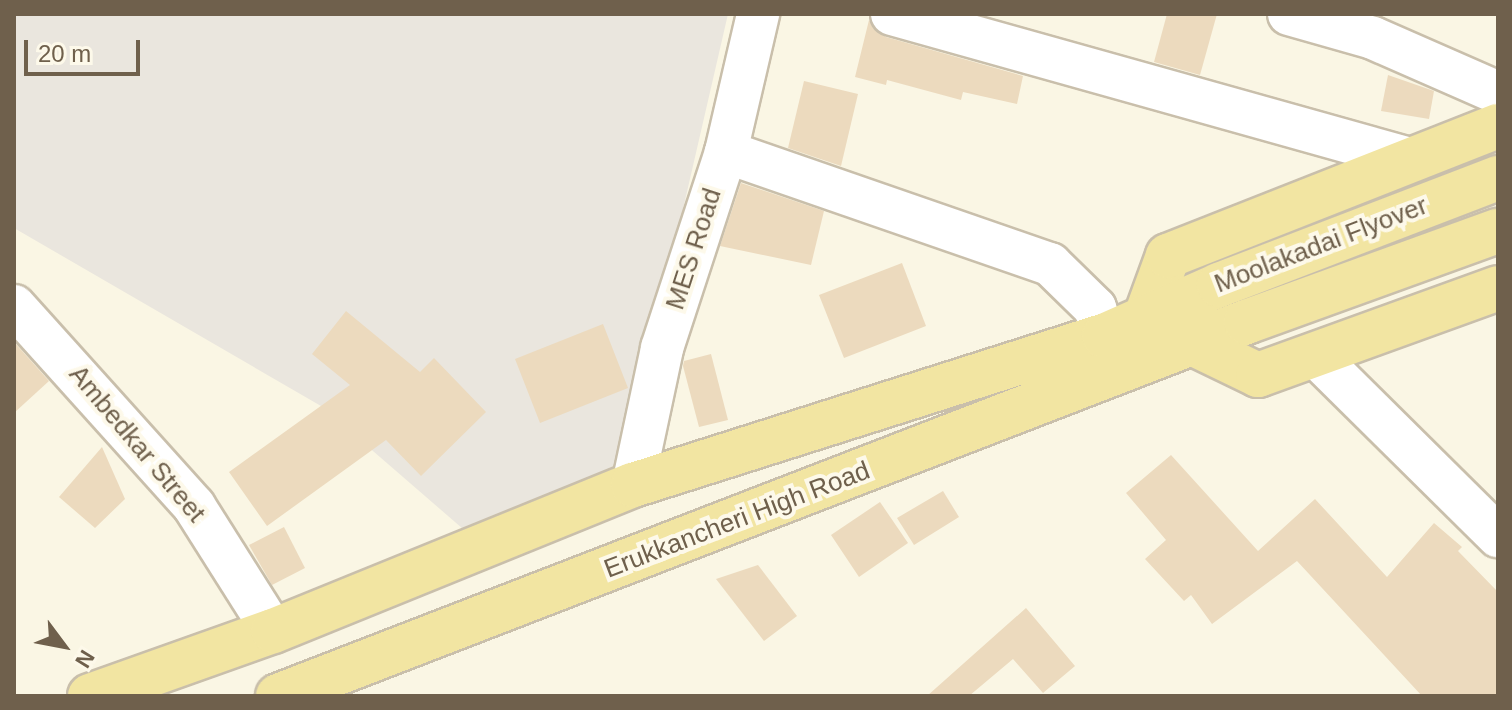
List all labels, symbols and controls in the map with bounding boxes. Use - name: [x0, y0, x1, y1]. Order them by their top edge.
- scale bar: [28, 24, 144, 74]
- text: 20 m: [38, 40, 91, 67]
- street label: MES Road: [660, 184, 728, 314]
- street label: Moolakadai Flyover: [1210, 190, 1432, 300]
- street label: Ambedkar Street: [62, 359, 212, 529]
- street label: Erukkancheri High Road: [600, 455, 874, 585]
- north arrow: [24, 606, 104, 686]
- text: N: [70, 646, 100, 672]

